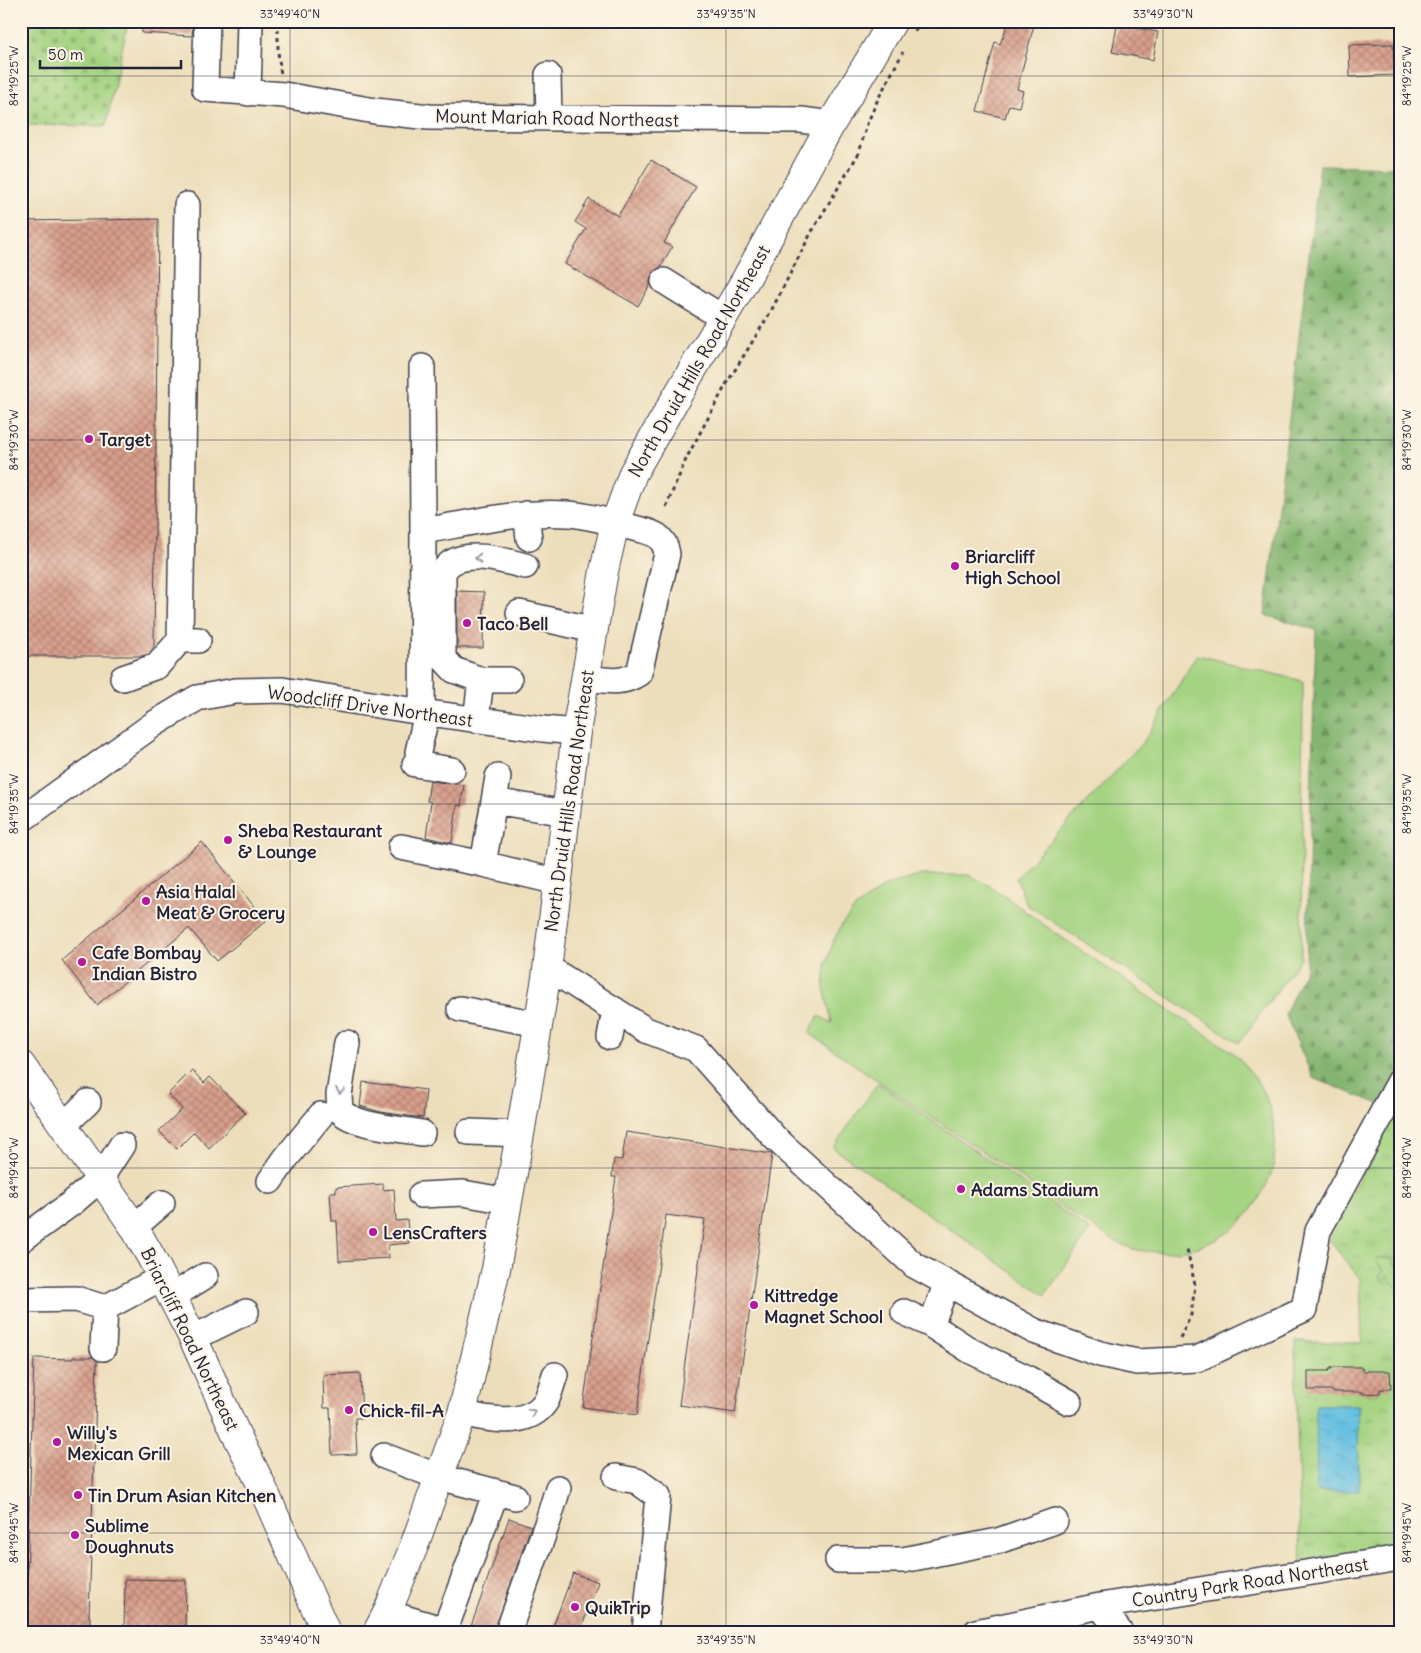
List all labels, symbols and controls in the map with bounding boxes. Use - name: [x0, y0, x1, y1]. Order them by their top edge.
- text: 33°49'40"N: [260, 6, 320, 21]
- text: 33°49'35"N: [696, 6, 756, 21]
- text: 33°49'30"N: [1133, 6, 1193, 21]
- scale bar: [40, 38, 181, 70]
- text: 50 m: [48, 45, 83, 64]
- text: 84°19'25"W: [6, 46, 21, 106]
- text: 84°19'25"W: [1399, 46, 1414, 106]
- street label: Mount Mariah Road Northeast: [435, 104, 679, 132]
- street label: North Druid Hills Road Northeast: [623, 241, 775, 481]
- text: 84°19'30"W: [6, 409, 21, 471]
- text: 84°19'30"W: [1399, 409, 1414, 471]
- place label: Target: [99, 428, 151, 451]
- marker: Target: [83, 433, 95, 445]
- place label: Briarcliff High School: [965, 545, 1061, 589]
- one-way arrow: [473, 553, 481, 563]
- marker: Briarcliff High School: [949, 560, 961, 572]
- place label: Taco Bell: [477, 612, 548, 635]
- marker: Taco Bell: [461, 617, 473, 629]
- street label: North Druid Hills Road Northeast: [539, 668, 599, 934]
- street label: Woodcliff Drive Northeast: [266, 680, 474, 732]
- text: 84°19'35"W: [6, 774, 21, 834]
- text: 84°19'35"W: [1399, 774, 1414, 834]
- place label: Sheba Restaurant & Lounge: [238, 819, 383, 863]
- marker: Sheba Restaurant & Lounge: [222, 834, 234, 846]
- place label: Asia Halal Meat & Grocery: [156, 880, 285, 924]
- marker: Asia Halal Meat & Grocery: [140, 895, 152, 907]
- place label: Cafe Bombay Indian Bistro: [92, 941, 201, 985]
- marker: Cafe Bombay Indian Bistro: [76, 956, 88, 968]
- one-way arrow: [335, 1087, 345, 1096]
- text: 84°19'40"W: [6, 1137, 21, 1199]
- text: 84°19'40"W: [1399, 1137, 1414, 1199]
- place label: Adams Stadium: [971, 1178, 1099, 1201]
- marker: Adams Stadium: [955, 1183, 967, 1195]
- place label: LensCrafters: [383, 1221, 487, 1244]
- marker: LensCrafters: [367, 1226, 379, 1238]
- street label: Briarcliff Road Northeast: [136, 1244, 244, 1434]
- place label: Kittredge Magnet School: [764, 1284, 883, 1328]
- marker: Kittredge Magnet School: [748, 1299, 760, 1311]
- place label: Chick-fil-A: [359, 1399, 444, 1422]
- marker: Chick-fil-A: [343, 1404, 355, 1416]
- one-way arrow: [527, 1408, 536, 1418]
- place label: Willy's Mexican Grill: [67, 1421, 171, 1465]
- marker: Willy's Mexican Grill: [51, 1436, 63, 1448]
- place label: Tin Drum Asian Kitchen: [88, 1484, 277, 1507]
- marker: Tin Drum Asian Kitchen: [72, 1489, 84, 1501]
- text: 84°19'45"W: [6, 1503, 21, 1563]
- text: 84°19'45"W: [1399, 1503, 1414, 1563]
- place label: Sublime Doughnuts: [85, 1514, 174, 1558]
- marker: Sublime Doughnuts: [69, 1529, 81, 1541]
- street label: Country Park Road Northeast: [1130, 1552, 1370, 1612]
- place label: QuikTrip: [585, 1596, 651, 1619]
- marker: QuikTrip: [569, 1601, 581, 1613]
- text: 33°49'40"N: [260, 1632, 320, 1647]
- text: 33°49'35"N: [696, 1632, 756, 1647]
- text: 33°49'30"N: [1133, 1632, 1193, 1647]

